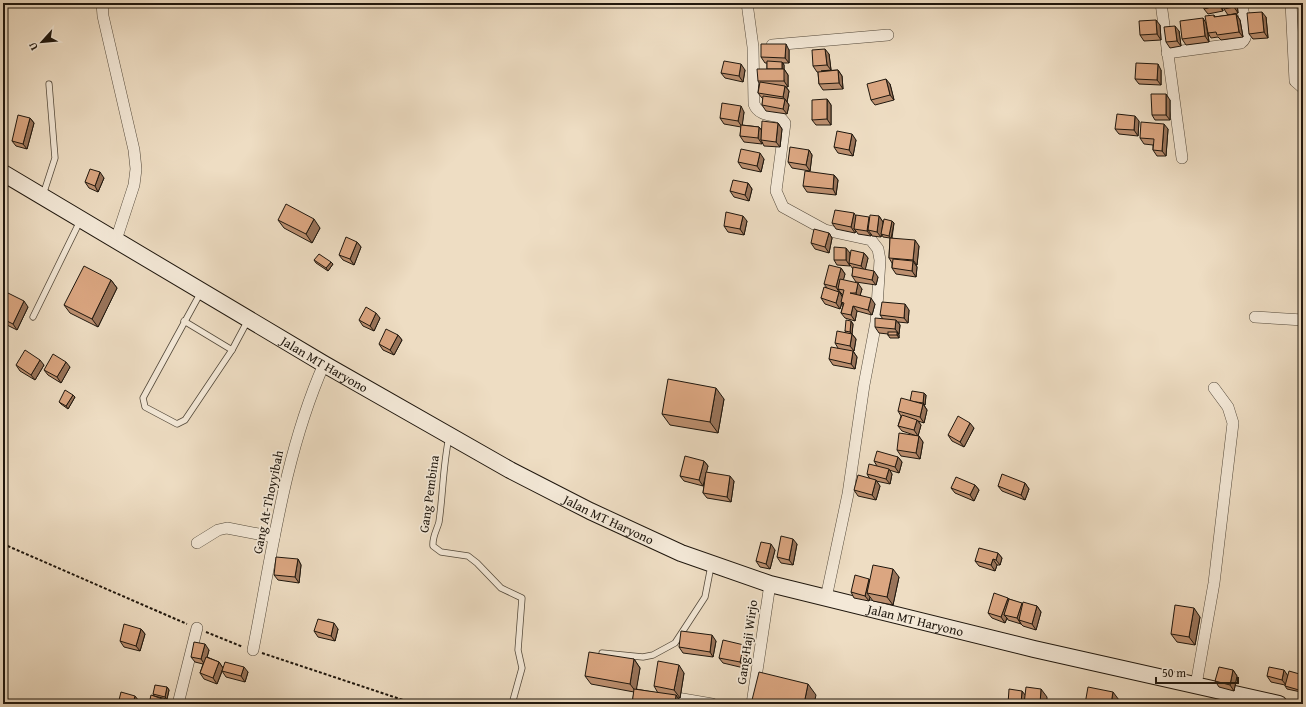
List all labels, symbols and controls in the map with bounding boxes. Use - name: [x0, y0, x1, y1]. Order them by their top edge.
- north arrow: [22, 22, 62, 62]
- text: U: [24, 39, 42, 53]
- street label: Jalan MT Haryono: [276, 330, 372, 397]
- street label: Gang At-Thoyyibah: [248, 448, 288, 556]
- street label: Gang Pembina: [414, 453, 444, 534]
- street label: Jalan MT Haryono: [558, 489, 657, 549]
- street label: Gang Haji Wirjo: [732, 598, 762, 686]
- street label: Jalan MT Haryono: [864, 598, 966, 641]
- scale bar: [1156, 659, 1238, 685]
- text: 50 m: [1162, 664, 1186, 681]

